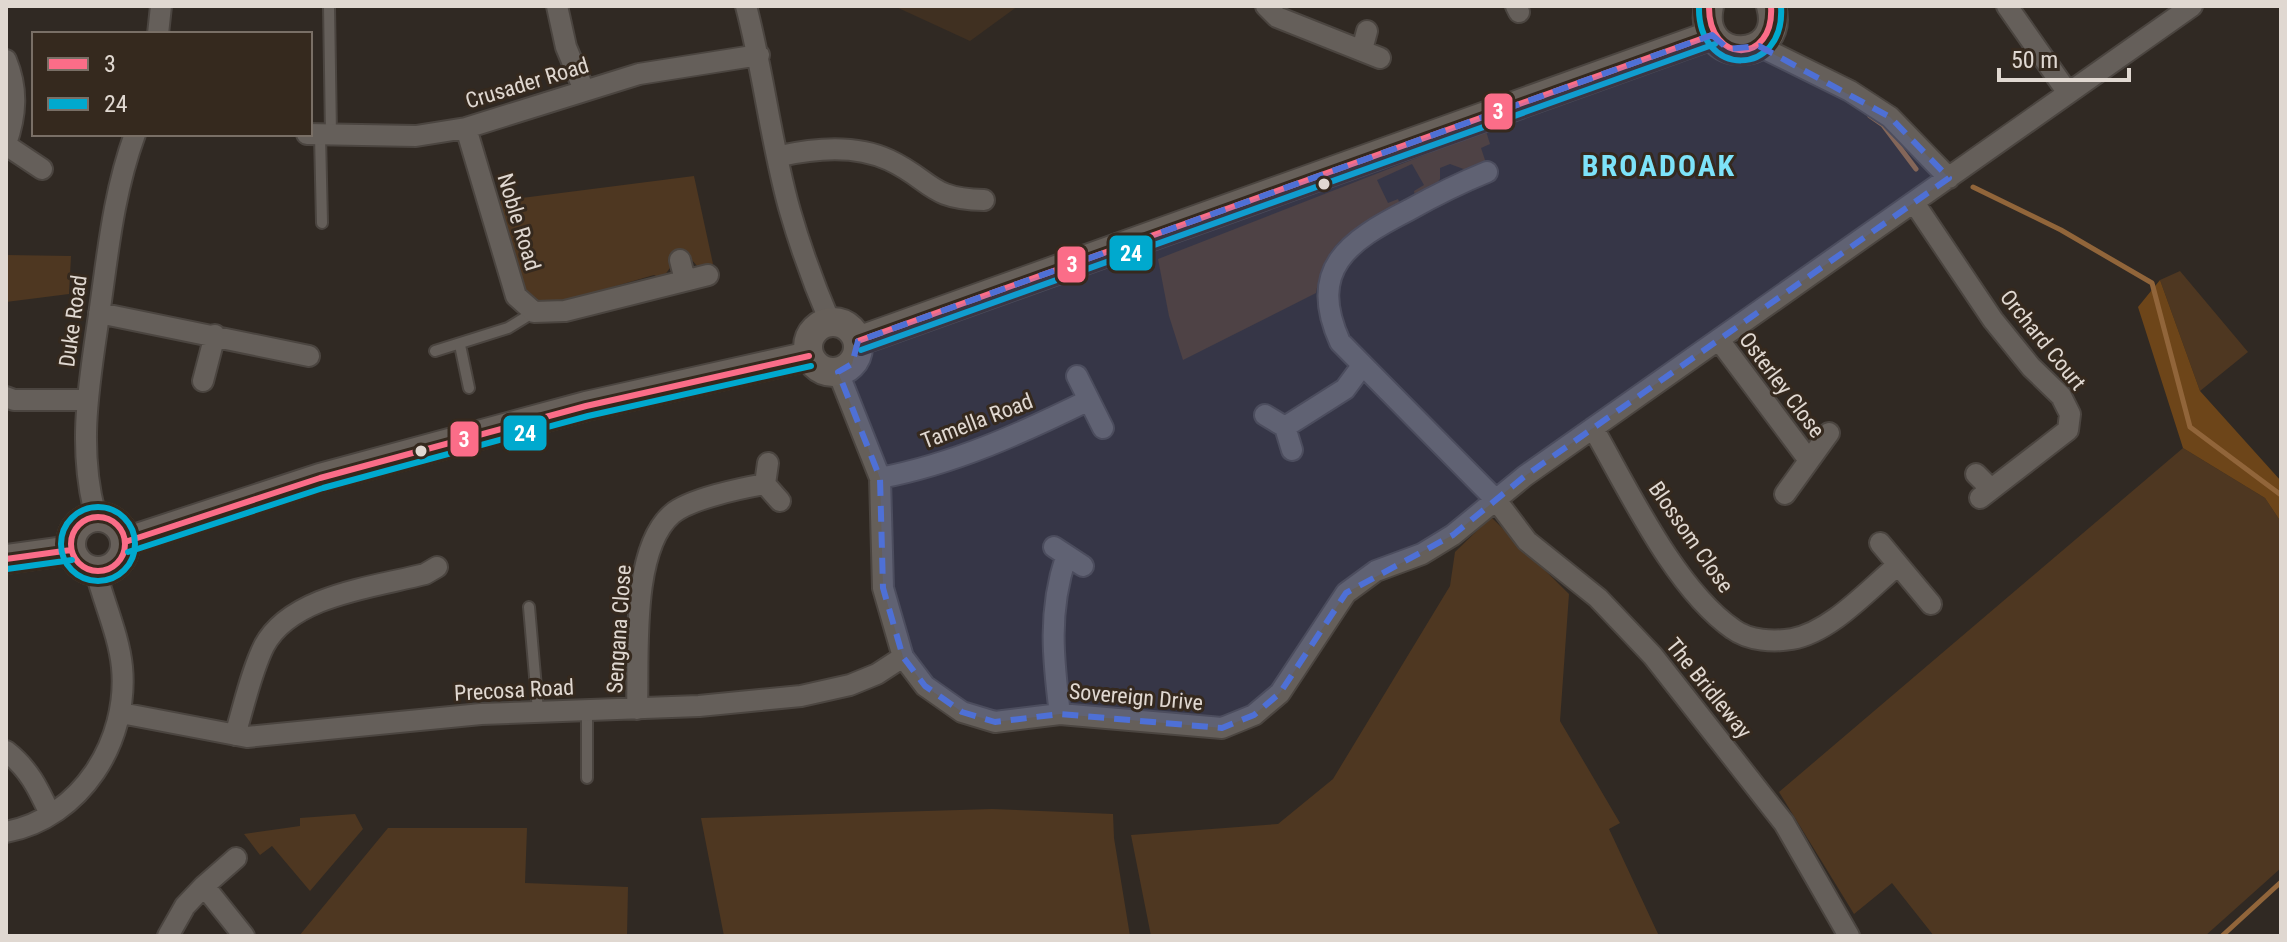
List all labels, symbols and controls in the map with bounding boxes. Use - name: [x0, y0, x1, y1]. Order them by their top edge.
- legend: [32, 32, 312, 136]
- scale bar: [1999, 32, 2129, 82]
- text: 50 m: [2011, 46, 2058, 74]
- text: 3: [104, 50, 116, 78]
- street label: Crusader Road: [462, 52, 592, 114]
- text: 24: [104, 90, 128, 118]
- line badge: 3: [1483, 92, 1514, 131]
- text: 3: [1492, 99, 1504, 124]
- district label: BROADOAK: [1582, 148, 1736, 183]
- street label: Noble Road: [492, 170, 546, 274]
- unlabelled marker: [1316, 176, 1332, 192]
- line badge: 24: [1108, 234, 1154, 272]
- text: 24: [1120, 241, 1142, 266]
- line badge: 3: [1056, 245, 1087, 284]
- text: 3: [1066, 252, 1078, 277]
- street label: Duke Road: [54, 273, 92, 369]
- street label: Orchard Court: [1995, 285, 2091, 395]
- street label: Osterley Close: [1734, 328, 1830, 442]
- street label: Tamella Road: [918, 388, 1036, 454]
- line badge: 24: [502, 414, 548, 452]
- line badge: 3: [449, 420, 480, 458]
- text: 24: [514, 421, 536, 446]
- text: 3: [458, 427, 470, 452]
- unlabelled marker: [413, 443, 429, 459]
- street label: Blossom Close: [1644, 477, 1738, 597]
- street label: Sengana Close: [602, 564, 636, 694]
- street label: The Bridleway: [1661, 633, 1757, 743]
- street label: Precosa Road: [453, 674, 575, 706]
- street label: Sovereign Drive: [1068, 679, 1204, 715]

